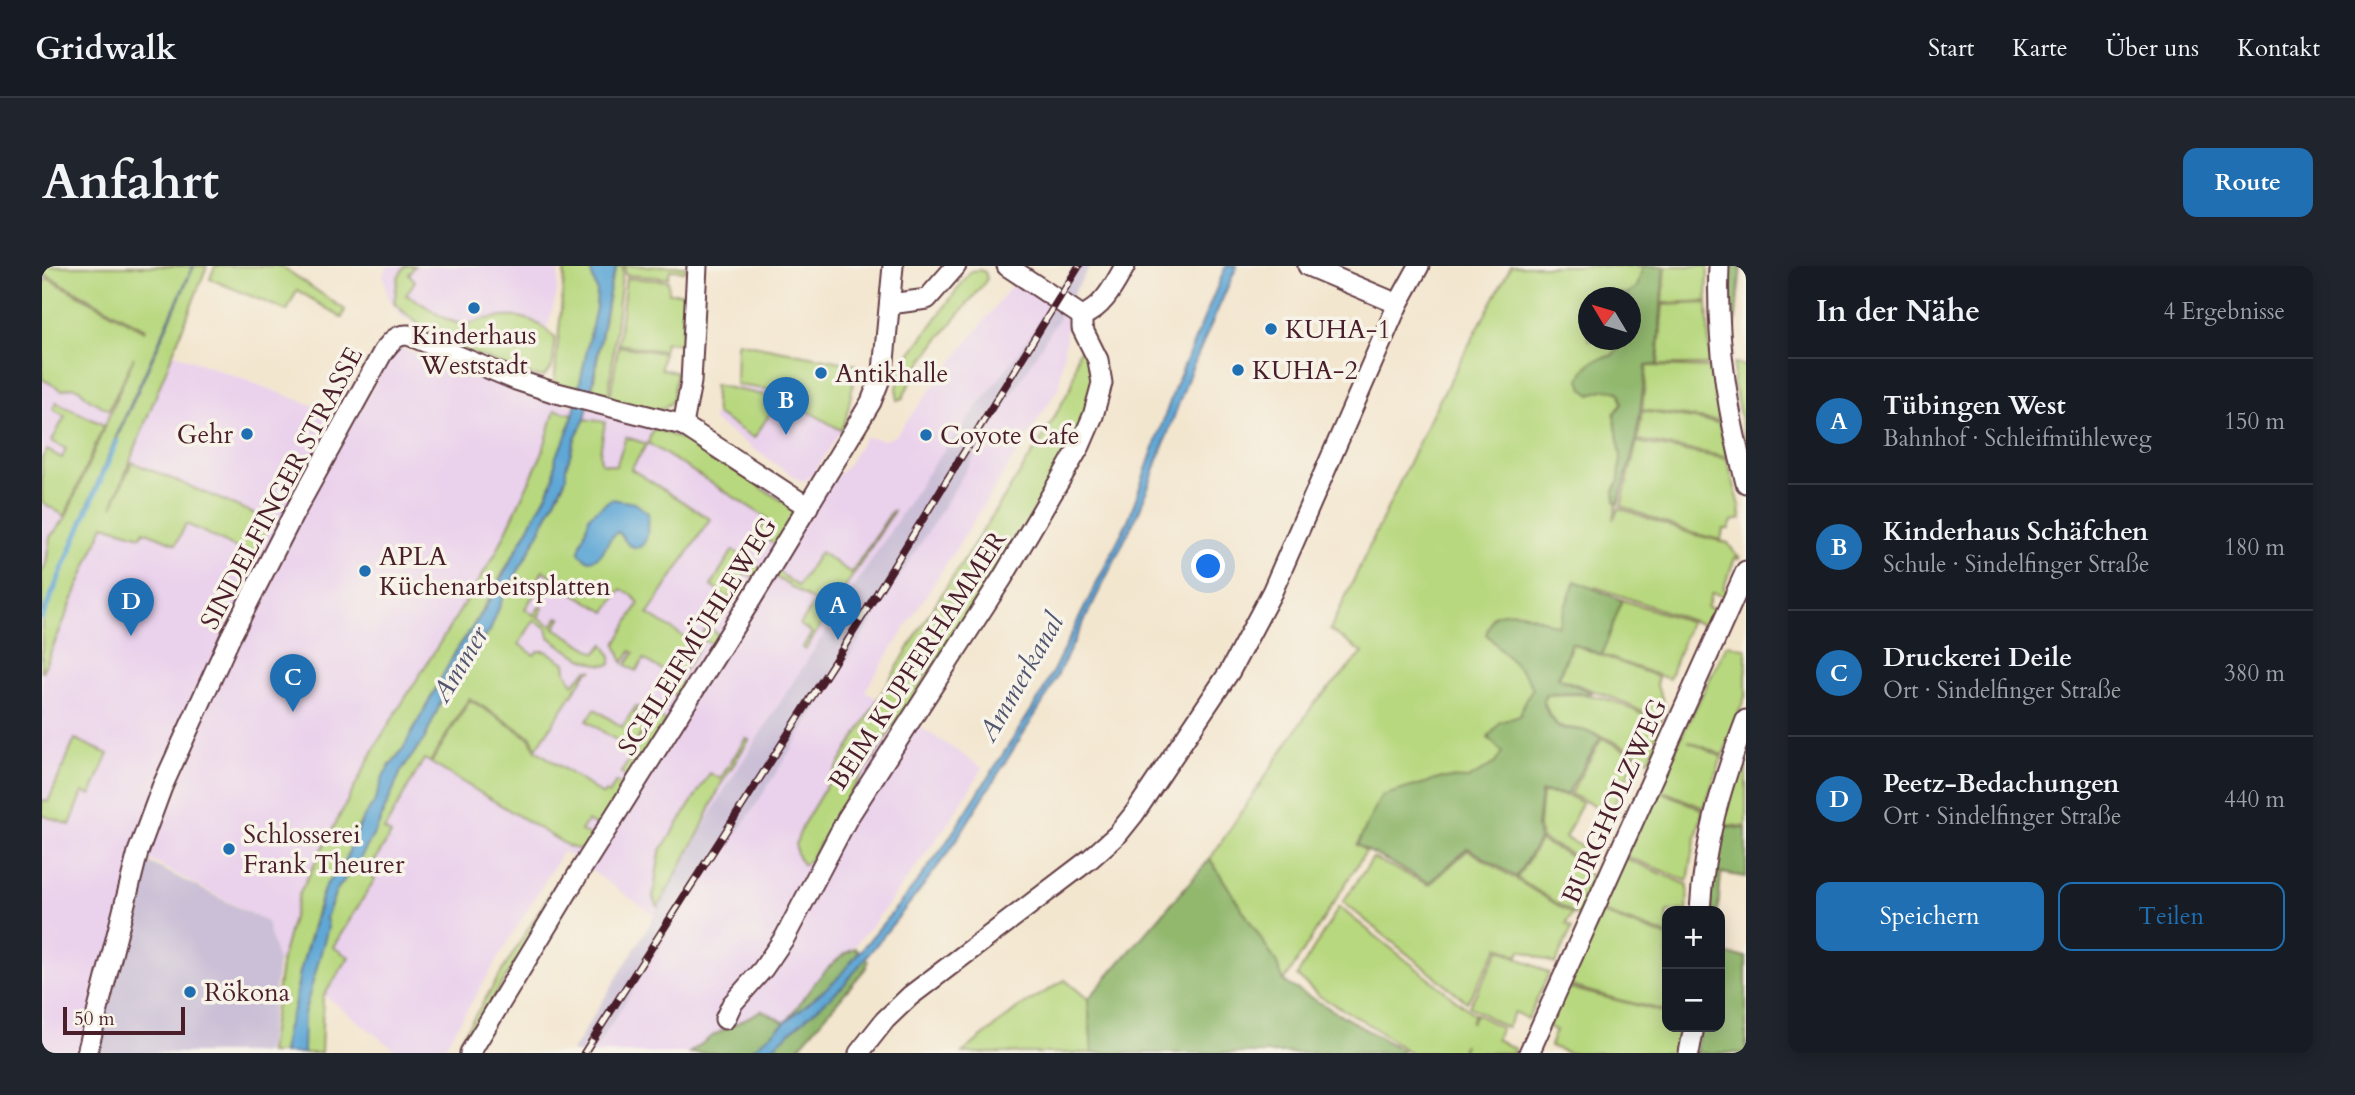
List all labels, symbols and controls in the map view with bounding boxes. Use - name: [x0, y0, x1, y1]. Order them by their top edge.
- text: Gridwalk: [35, 26, 177, 71]
- text: Start: [1928, 32, 1974, 65]
- text: Karte: [2012, 32, 2068, 65]
- text: Über uns: [2106, 32, 2199, 65]
- text: Kontakt: [2237, 32, 2320, 65]
- button: Route: [2183, 148, 2313, 217]
- text: Anfahrt: [42, 149, 219, 216]
- north arrow: [1578, 287, 1641, 350]
- text: In der Nähe: [1816, 291, 1980, 332]
- text: 4 Ergebnisse: [2163, 296, 2285, 327]
- marker: Kinderhaus Weststadt: [466, 300, 482, 316]
- place label: KUHA-1: [1285, 312, 1391, 347]
- place label: Kinderhaus Weststadt: [411, 318, 537, 383]
- marker: KUHA-1: [1263, 321, 1279, 337]
- street label: SINDELFINGER STRASSE: [192, 341, 371, 636]
- place label: KUHA-2: [1252, 353, 1358, 388]
- place label: Antikhalle: [835, 356, 948, 391]
- marker: KUHA-2: [1230, 362, 1246, 378]
- marker: Antikhalle: [813, 365, 829, 381]
- pin: B: [763, 377, 809, 435]
- text: Tübingen West: [1883, 388, 2066, 423]
- text: A: [1830, 406, 1848, 437]
- text: 150 m: [2224, 406, 2285, 437]
- place label: Gehr: [177, 417, 234, 452]
- place label: Coyote Cafe: [940, 418, 1080, 453]
- text: Bahnhof · Schleifmühleweg: [1883, 423, 2152, 454]
- marker: Gehr: [239, 426, 255, 442]
- marker: Coyote Cafe: [918, 427, 934, 443]
- street label: SCHLEIFMÜHLEWEG: [610, 511, 785, 762]
- text: Kinderhaus Schäfchen: [1883, 514, 2148, 549]
- street label: BEIM KUPFERHAMMER: [822, 525, 1012, 795]
- text: B: [1831, 532, 1847, 563]
- text: 180 m: [2224, 532, 2285, 563]
- place label: APLA Küchenarbeitsplatten: [379, 539, 611, 604]
- your location: [1191, 549, 1225, 583]
- text: Schule · Sindelfinger Straße: [1883, 549, 2150, 580]
- marker: APLA Küchenarbeitsplatten: [357, 563, 373, 579]
- pin: D: [108, 578, 154, 636]
- pin: A: [815, 582, 861, 640]
- water label: Ammerkanal: [968, 605, 1074, 750]
- water label: Ammer: [422, 619, 498, 711]
- text: Druckerei Deile: [1883, 640, 2072, 675]
- pin: C: [270, 654, 316, 712]
- text: C: [1830, 658, 1848, 689]
- text: 380 m: [2224, 658, 2285, 689]
- text: Ort · Sindelfinger Straße: [1883, 675, 2122, 706]
- street label: BURGHOLZWEG: [1553, 693, 1675, 909]
- text: Peetz-Bedachungen: [1883, 766, 2119, 801]
- text: D: [1829, 784, 1849, 815]
- text: 440 m: [2224, 784, 2285, 815]
- text: Ort · Sindelfinger Straße: [1883, 801, 2122, 832]
- place label: Schlosserei Frank Theurer: [243, 817, 405, 882]
- marker: Schlosserei Frank Theurer: [221, 841, 237, 857]
- button: Speichern: [1816, 882, 2044, 951]
- button: Teilen: [2058, 882, 2285, 951]
- map controls: [1662, 906, 1725, 1032]
- button: +: [1662, 906, 1725, 969]
- button: −: [1662, 969, 1725, 1032]
- place label: Rökona: [204, 975, 290, 1010]
- marker: Rökona: [182, 984, 198, 1000]
- scale bar: [63, 1004, 186, 1036]
- text: 50 m: [74, 1006, 115, 1032]

